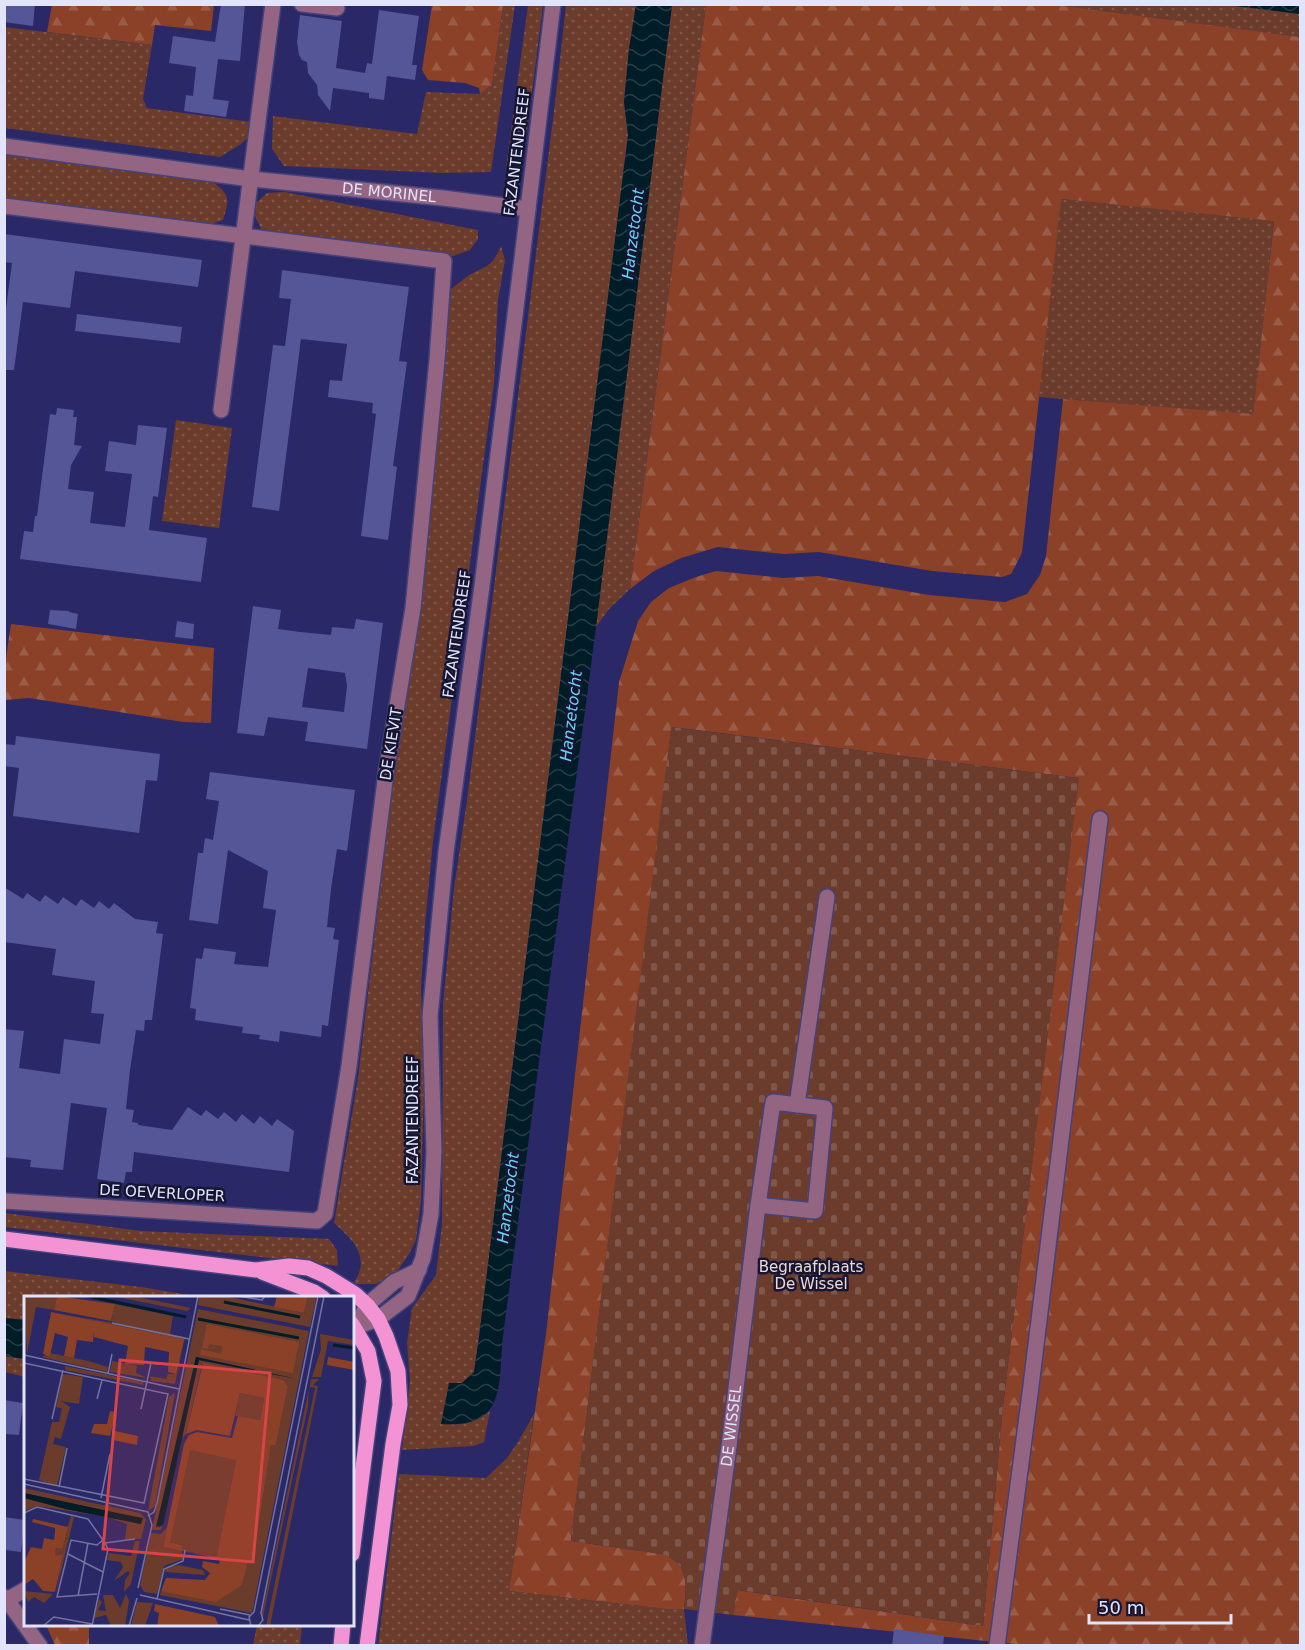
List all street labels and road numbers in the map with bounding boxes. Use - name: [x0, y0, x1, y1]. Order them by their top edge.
- street label: FAZANTENDREEF: [500, 87, 534, 217]
- street label: DE MORINEL: [341, 179, 438, 206]
- street label: FAZANTENDREEF: [439, 569, 475, 699]
- street label: DE KIEVIT: [376, 706, 406, 782]
- street label: FAZANTENDREEF: [404, 1056, 422, 1184]
- street label: DE OEVERLOPER: [99, 1181, 225, 1205]
- street label: DE WISSEL: [717, 1384, 745, 1468]

